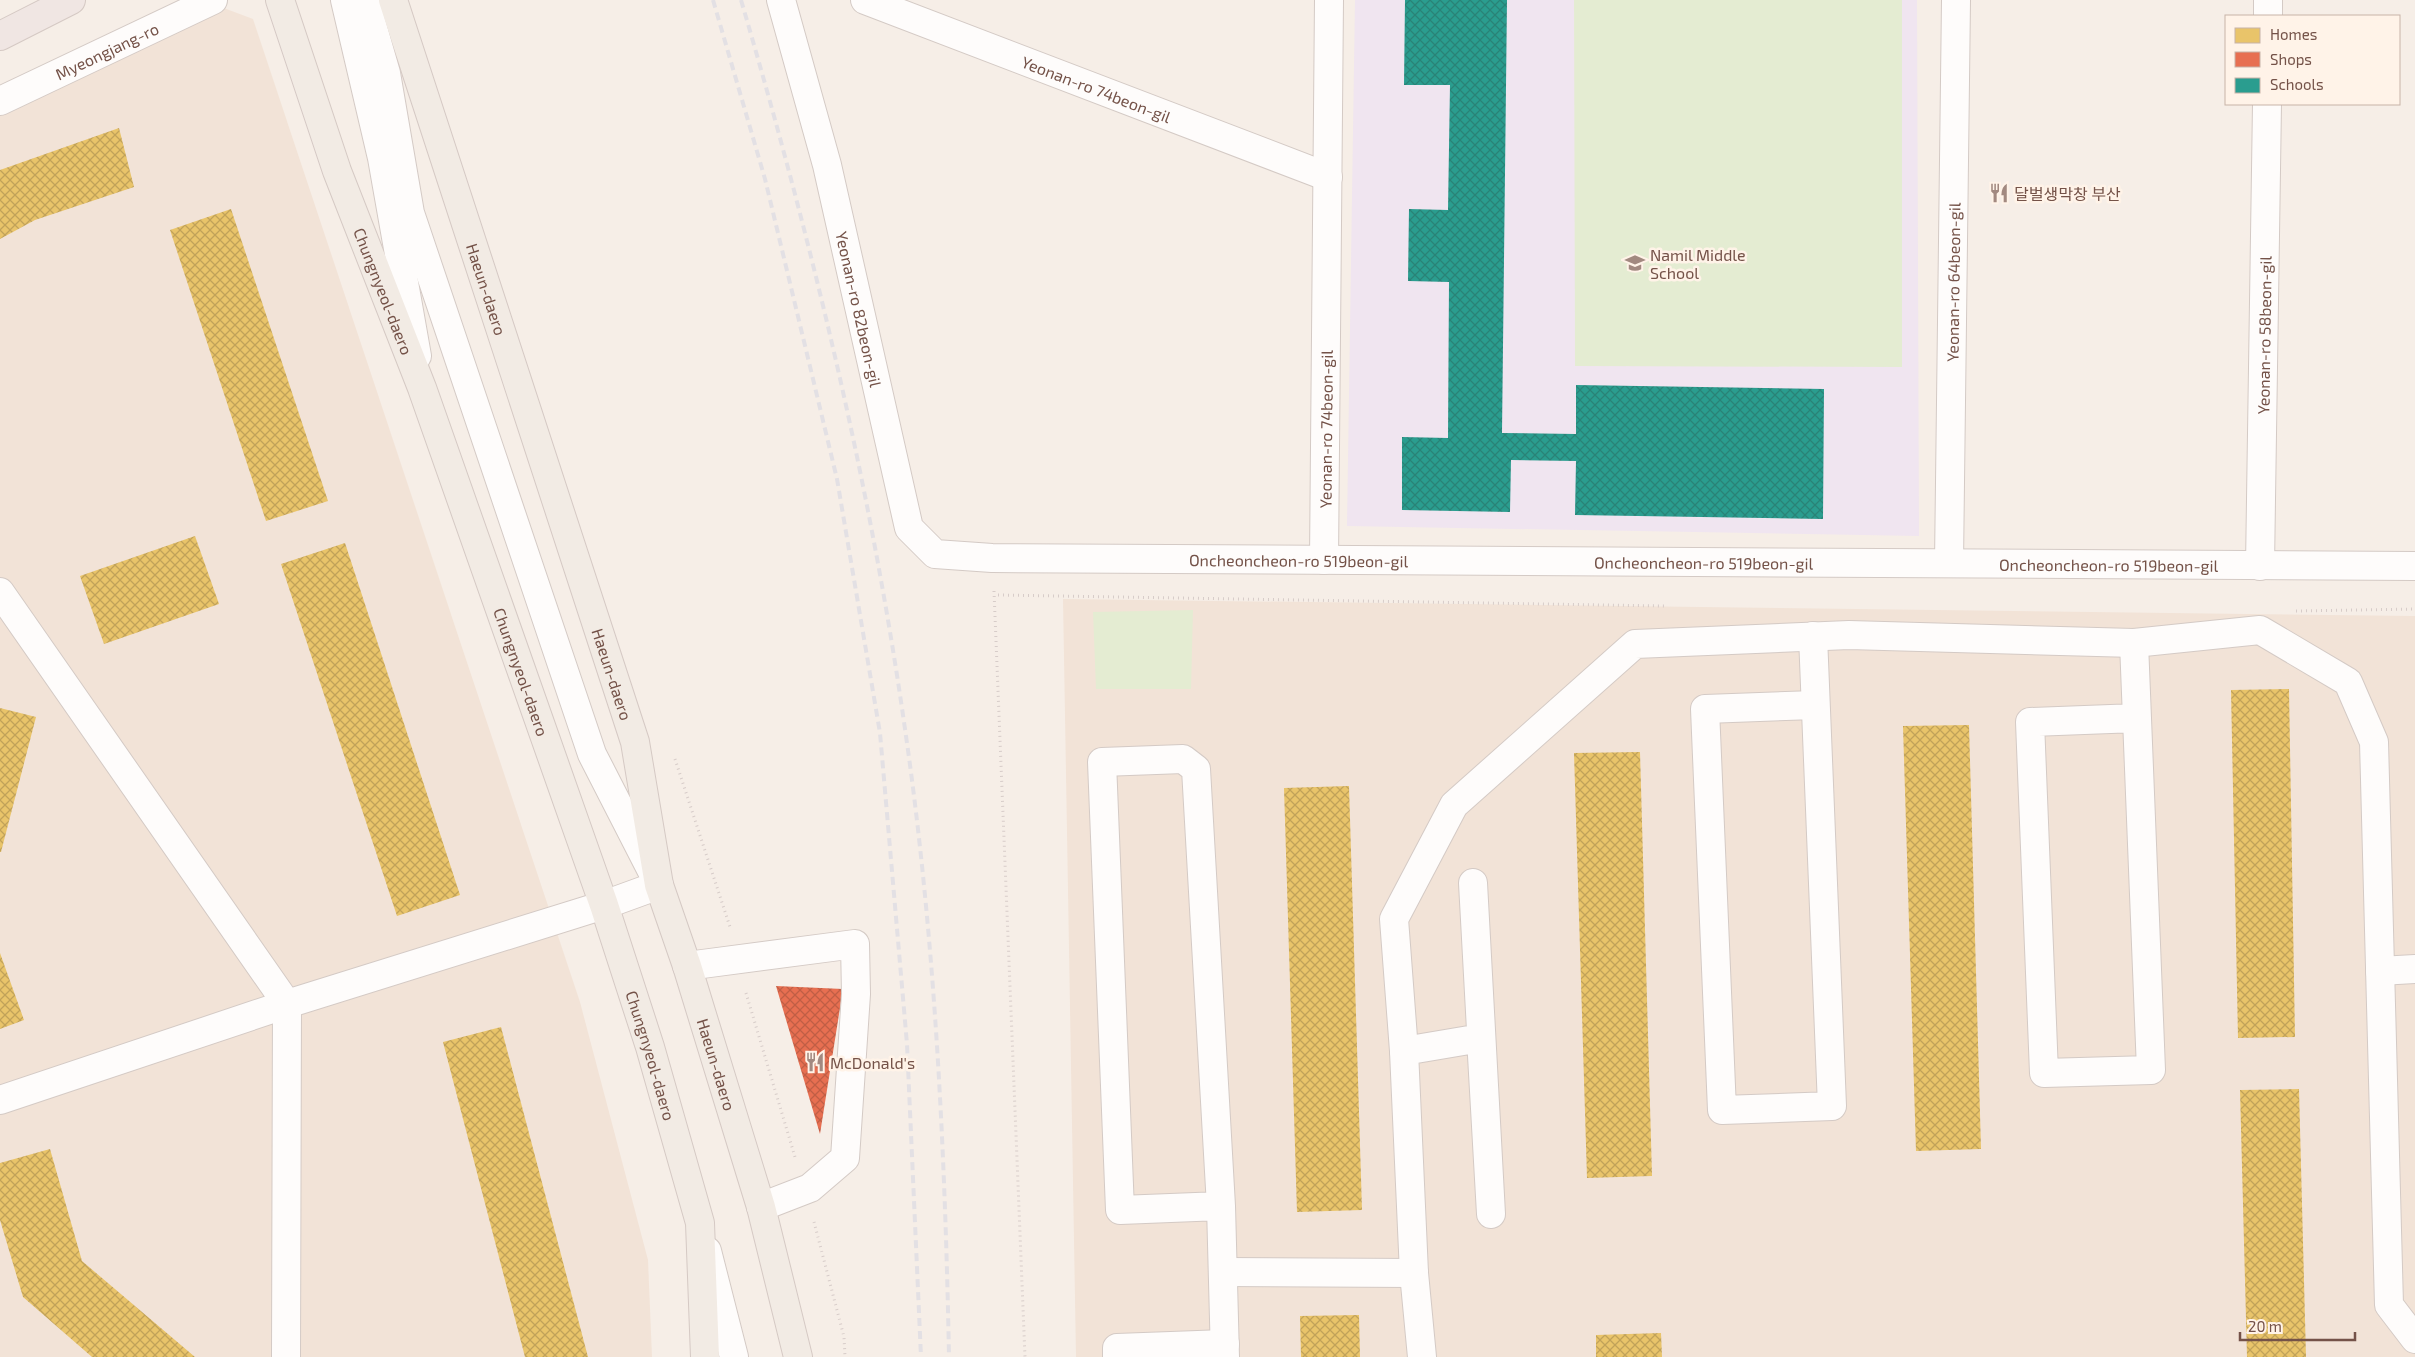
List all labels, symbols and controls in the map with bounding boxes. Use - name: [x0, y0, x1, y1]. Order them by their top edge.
- legend: [2225, 15, 2400, 105]
- street label: Myeongjang-ro: [52, 18, 161, 83]
- text: Homes: [2270, 25, 2317, 43]
- text: Shops: [2270, 50, 2312, 68]
- street label: Yeonan-ro 74beon-gil: [1019, 51, 1174, 126]
- text: Schools: [2270, 75, 2324, 93]
- restaurant icon: 달벌생막창 부산: [1988, 182, 2010, 204]
- place label: 달벌생막창 부산: [2014, 184, 2121, 203]
- street label: Yeonan-ro 64beon-gil: [1942, 202, 1963, 362]
- street label: Chungnyeol-daero: [351, 225, 417, 357]
- street label: Yeonan-ro 82beon-gil: [833, 229, 886, 389]
- street label: Haeun-daero: [463, 241, 511, 337]
- place label: Namil Middle School: [1650, 245, 1746, 282]
- school or university icon: Namil Middle School: [1624, 252, 1646, 274]
- street label: Yeonan-ro 58beon-gil: [2253, 255, 2274, 414]
- street label: Yeonan-ro 74beon-gil: [1315, 350, 1335, 508]
- street label: Oncheoncheon-ro 519beon-gil: [1189, 550, 1409, 570]
- street label: Oncheoncheon-ro 519beon-gil: [1594, 552, 1814, 572]
- street label: Oncheoncheon-ro 519beon-gil: [1999, 554, 2219, 574]
- street label: Chungnyeol-daero: [491, 605, 553, 738]
- street label: Haeun-daero: [589, 626, 637, 722]
- street label: Chungnyeol-daero: [623, 988, 680, 1122]
- street label: Haeun-daero: [694, 1016, 740, 1113]
- restaurant icon: McDonald's: [804, 1051, 826, 1073]
- place label: McDonald's: [830, 1053, 915, 1072]
- scale bar: [2240, 1310, 2355, 1342]
- text: 20 m: [2248, 1317, 2282, 1335]

